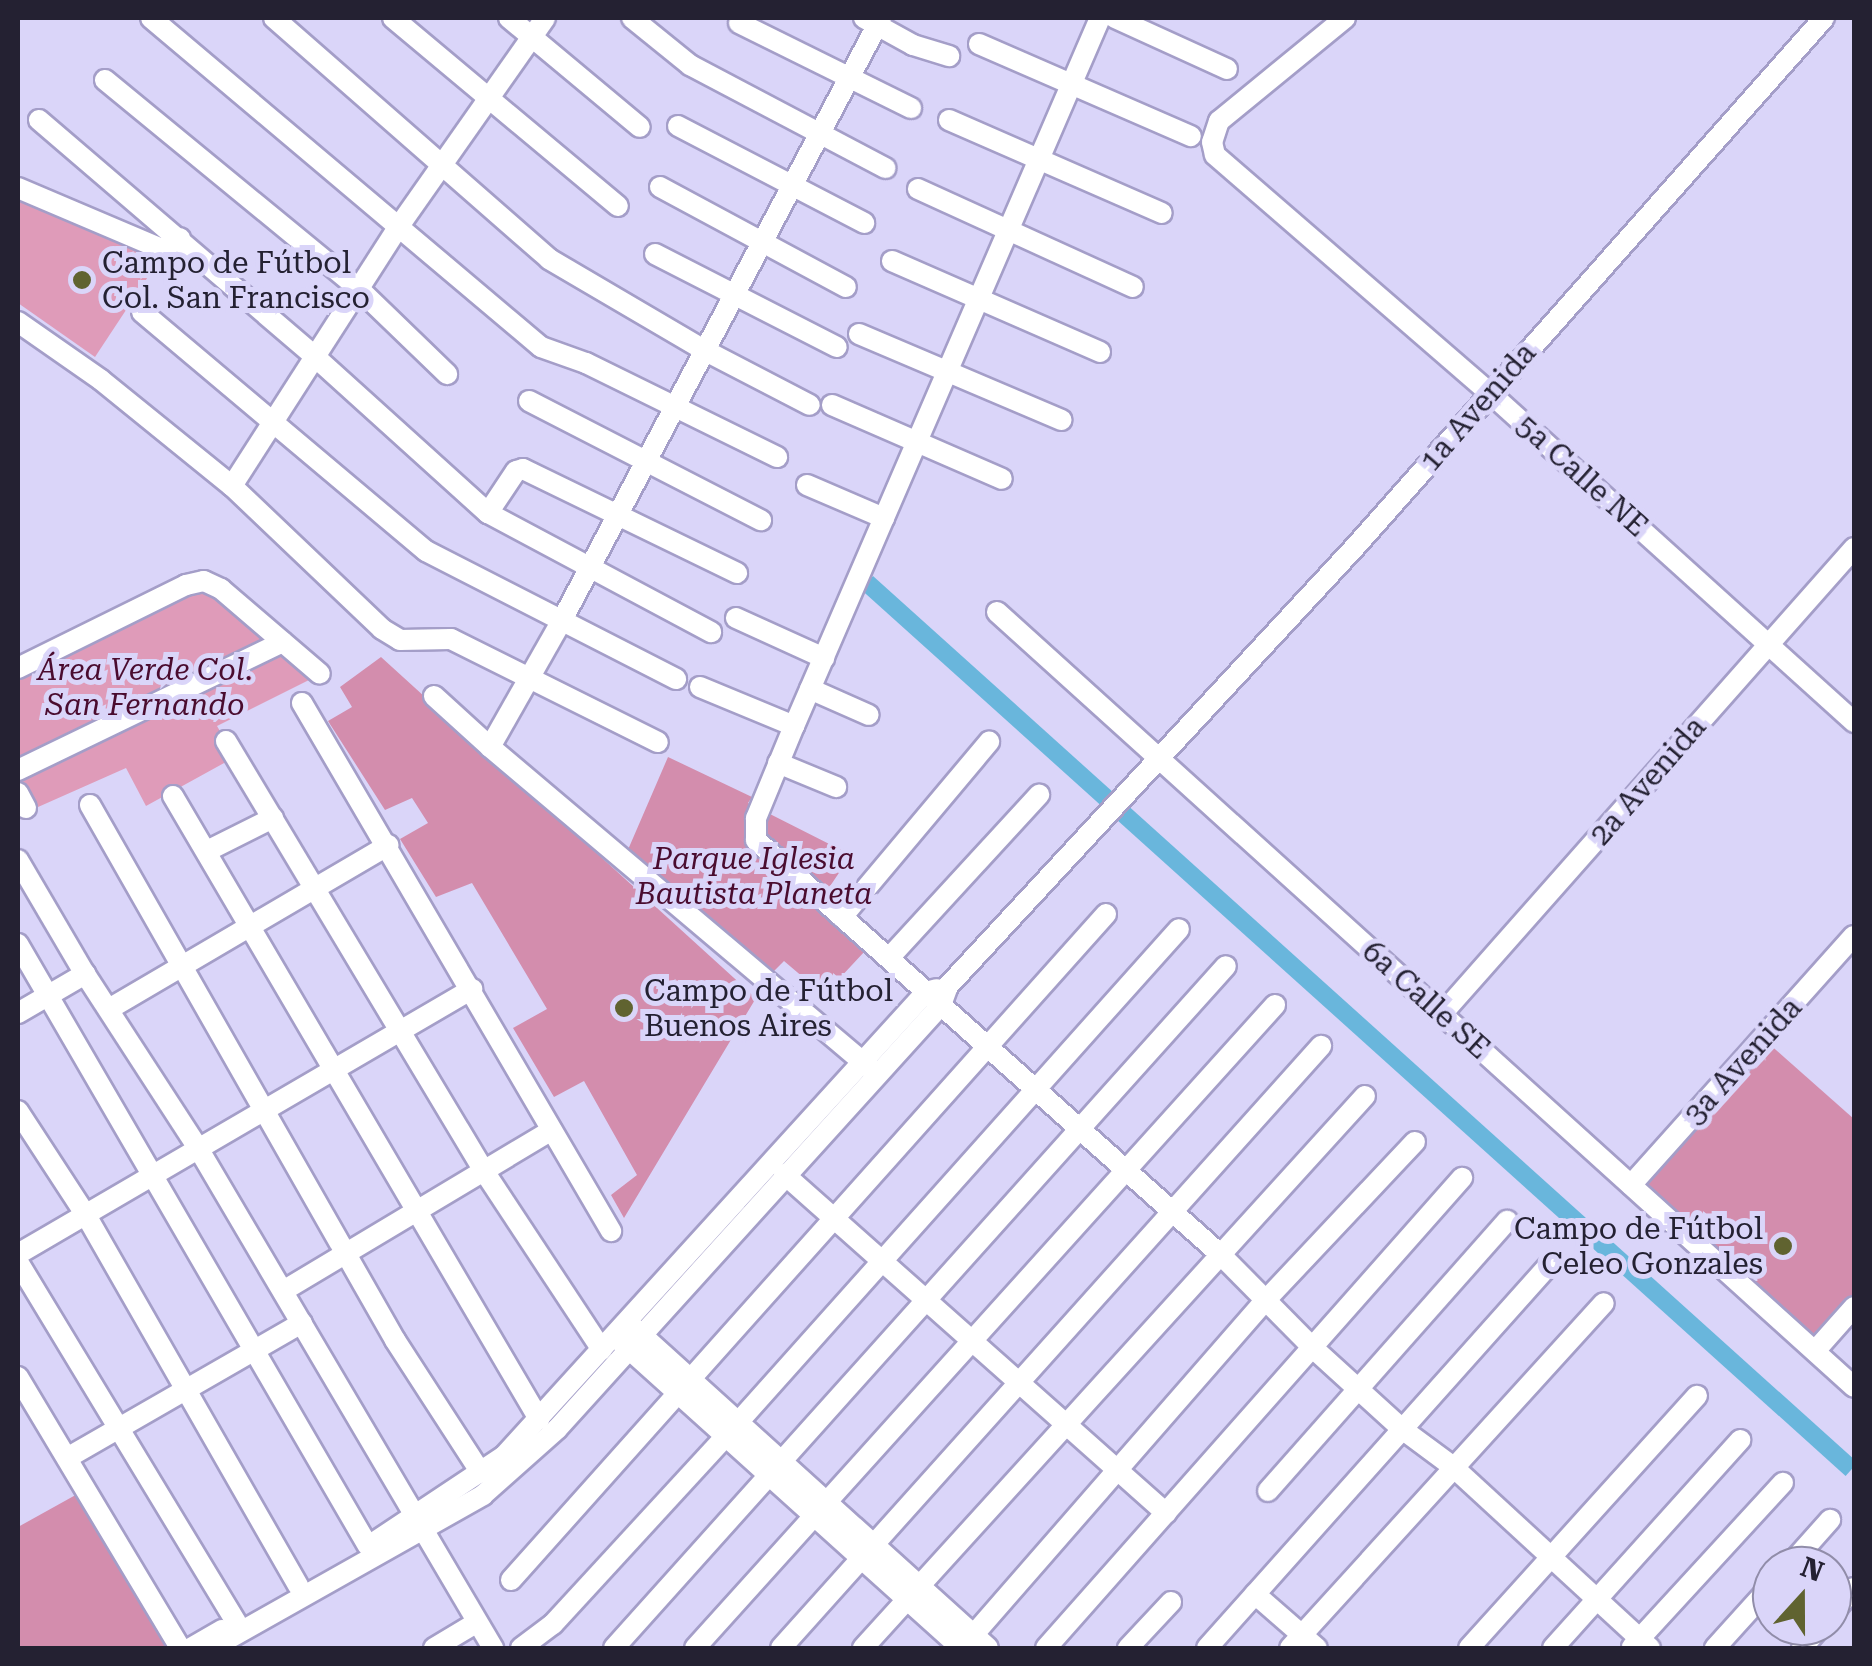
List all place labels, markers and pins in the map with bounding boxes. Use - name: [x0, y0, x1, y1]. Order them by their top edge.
- place label: Campo de Fútbol Col. San Francisco: [102, 245, 370, 316]
- marker: Campo de Fútbol Col. San Francisco: [71, 269, 93, 291]
- place label: Campo de Fútbol Buenos Aires: [644, 973, 893, 1044]
- marker: Campo de Fútbol Buenos Aires: [613, 997, 635, 1019]
- place label: Campo de Fútbol Celeo Gonzales: [1514, 1211, 1763, 1282]
- marker: Campo de Fútbol Celeo Gonzales: [1772, 1235, 1794, 1257]

